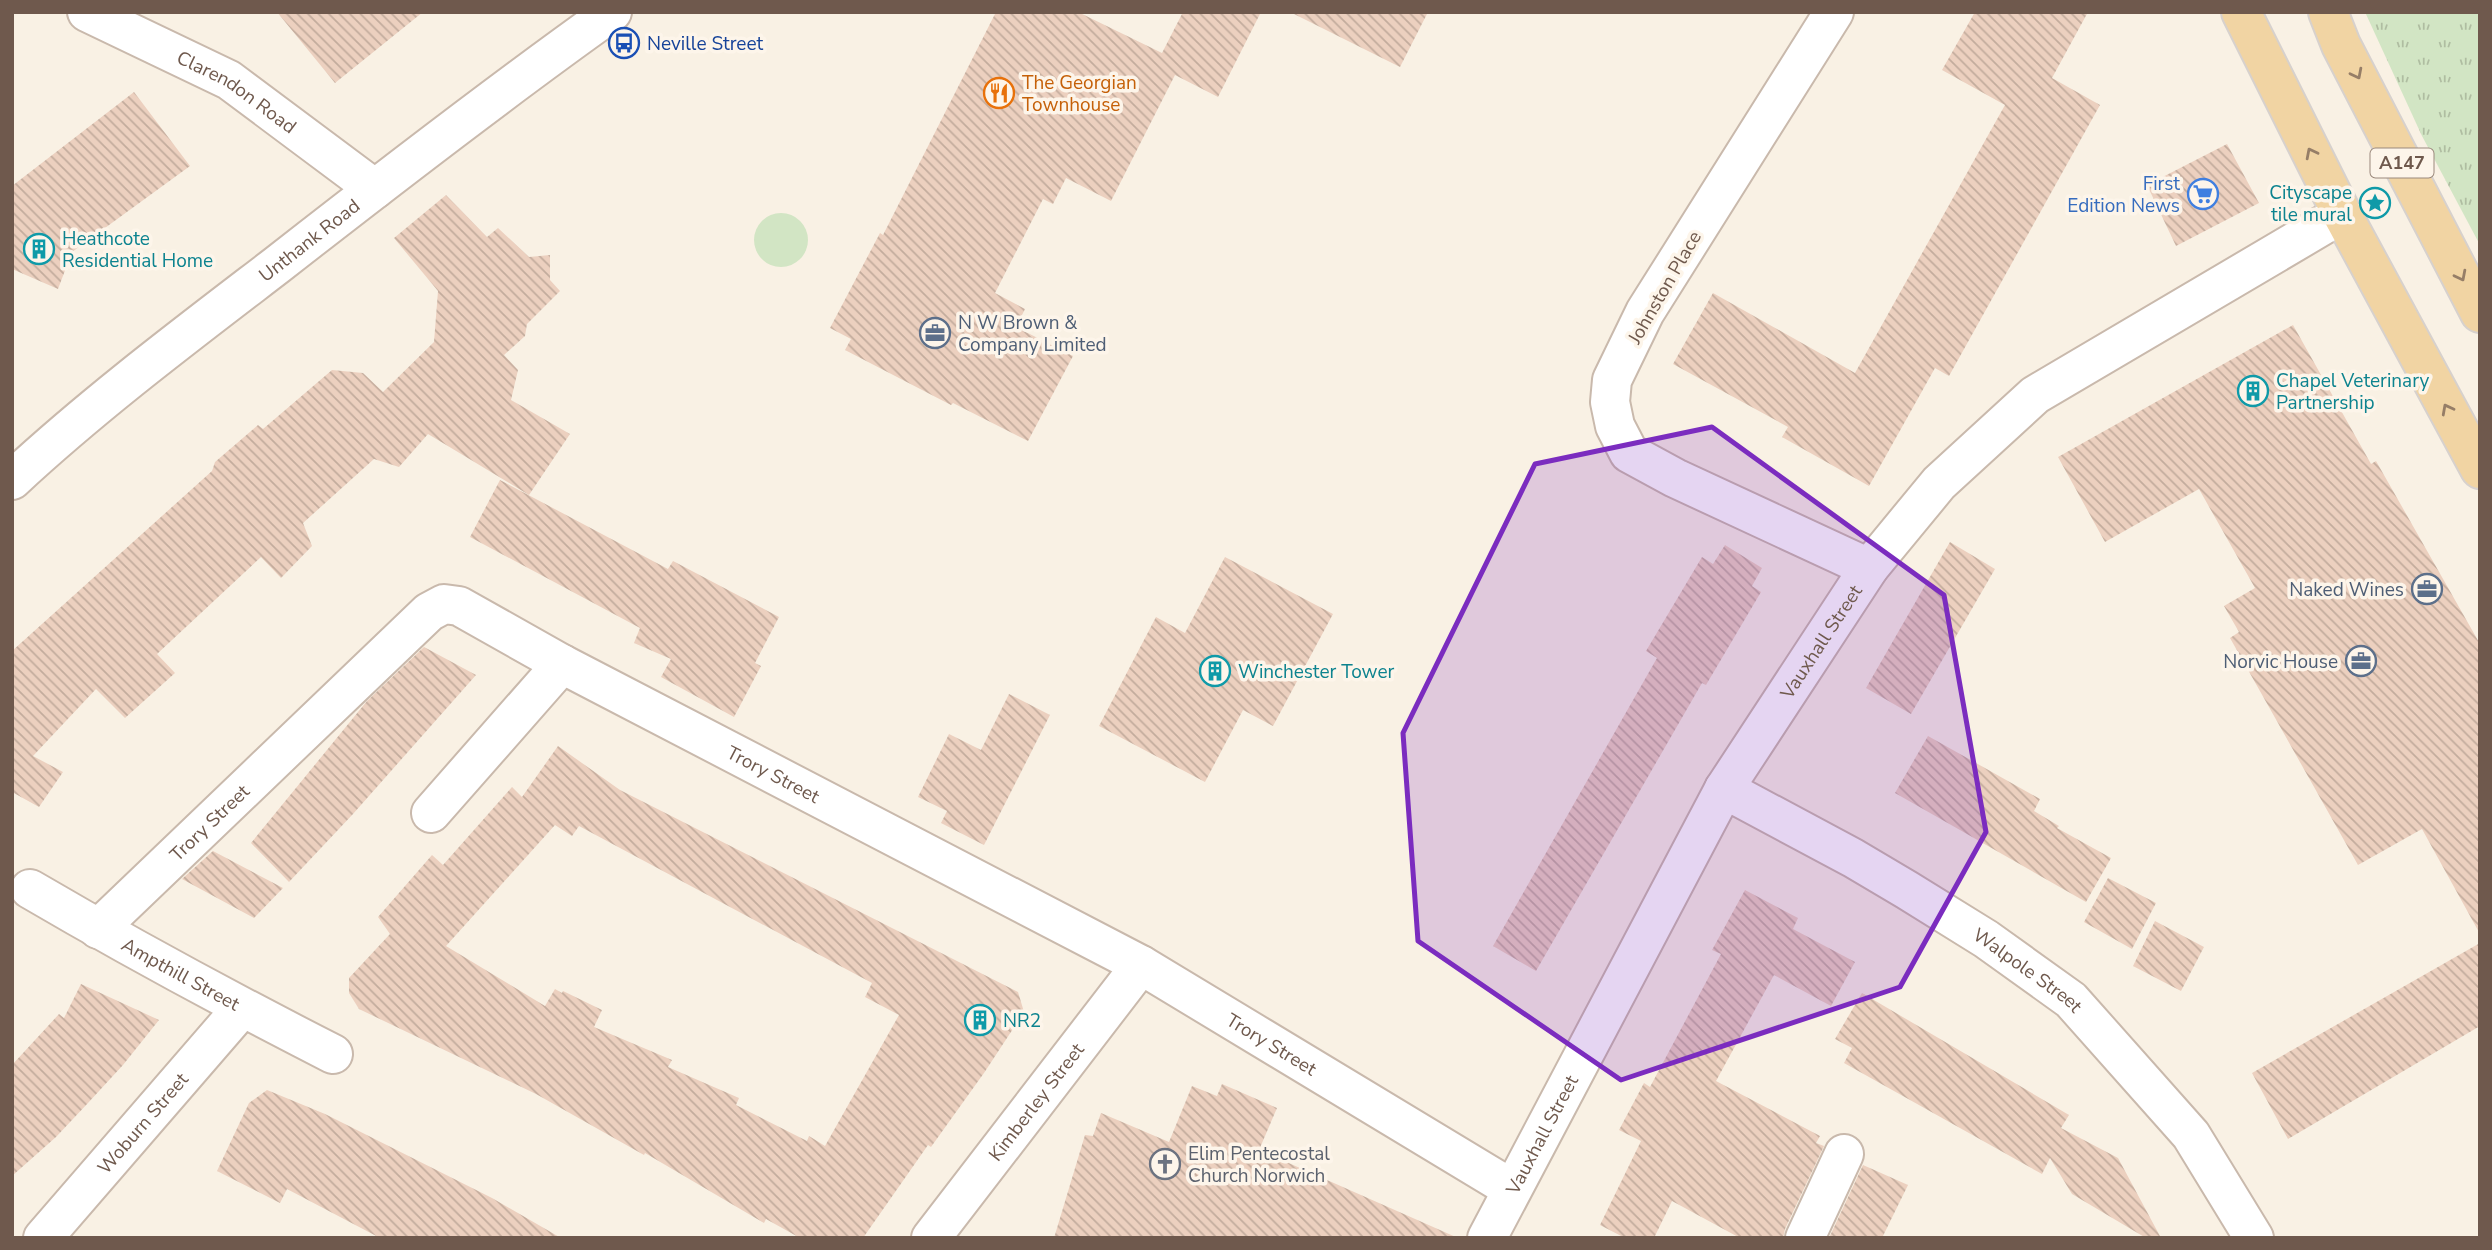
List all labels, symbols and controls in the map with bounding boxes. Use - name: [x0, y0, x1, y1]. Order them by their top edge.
- bus stop icon: Neville Street: [607, 26, 641, 60]
- place label: Neville Street: [647, 31, 764, 57]
- street label: Clarendon Road: [172, 45, 301, 140]
- one-way arrow: [2348, 67, 2362, 79]
- place label: The Georgian Townhouse: [1022, 70, 1137, 118]
- restaurant icon: The Georgian Townhouse: [982, 76, 1016, 110]
- one-way arrow: [2306, 148, 2320, 160]
- road number: A147: [2370, 148, 2434, 178]
- place label: First Edition News: [2067, 171, 2180, 219]
- supermarket icon: First Edition News: [2186, 177, 2220, 211]
- place label: Cityscape tile mural: [2269, 180, 2352, 228]
- place icon: Cityscape tile mural: [2358, 186, 2392, 220]
- street label: Unthank Road: [254, 193, 366, 288]
- place label: Heathcote Residential Home: [62, 226, 213, 274]
- street label: Johnston Place: [1621, 226, 1708, 350]
- building icon: Heathcote Residential Home: [22, 232, 56, 266]
- one-way arrow: [2452, 269, 2466, 281]
- place label: N W Brown & Company Limited: [958, 310, 1107, 358]
- office icon: N W Brown & Company Limited: [918, 316, 952, 350]
- place label: Chapel Veterinary Partnership: [2276, 368, 2430, 416]
- building icon: Chapel Veterinary Partnership: [2236, 374, 2270, 408]
- one-way arrow: [2442, 404, 2455, 416]
- office icon: Naked Wines: [2410, 572, 2444, 606]
- place label: Naked Wines: [2289, 577, 2404, 603]
- street label: Vauxhall Street: [1774, 580, 1869, 705]
- office icon: Norvic House: [2344, 644, 2378, 678]
- place label: Norvic House: [2223, 649, 2338, 675]
- building icon: Winchester Tower: [1198, 654, 1232, 688]
- place label: Winchester Tower: [1238, 659, 1395, 685]
- street label: Trory Street: [722, 740, 824, 810]
- street label: Trory Street: [164, 779, 256, 868]
- street label: Walpole Street: [1968, 922, 2088, 1019]
- street label: Ampthill Street: [117, 932, 244, 1017]
- building icon: NR2: [963, 1003, 997, 1037]
- place label: NR2: [1003, 1008, 1041, 1034]
- street label: Trory Street: [1221, 1008, 1322, 1082]
- street label: Kimberley Street: [983, 1038, 1091, 1167]
- street label: Woburn Street: [92, 1067, 195, 1180]
- street label: Vauxhall Street: [1500, 1070, 1585, 1200]
- place label: Elim Pentecostal Church Norwich: [1188, 1141, 1330, 1189]
- church icon: Elim Pentecostal Church Norwich: [1148, 1147, 1182, 1181]

